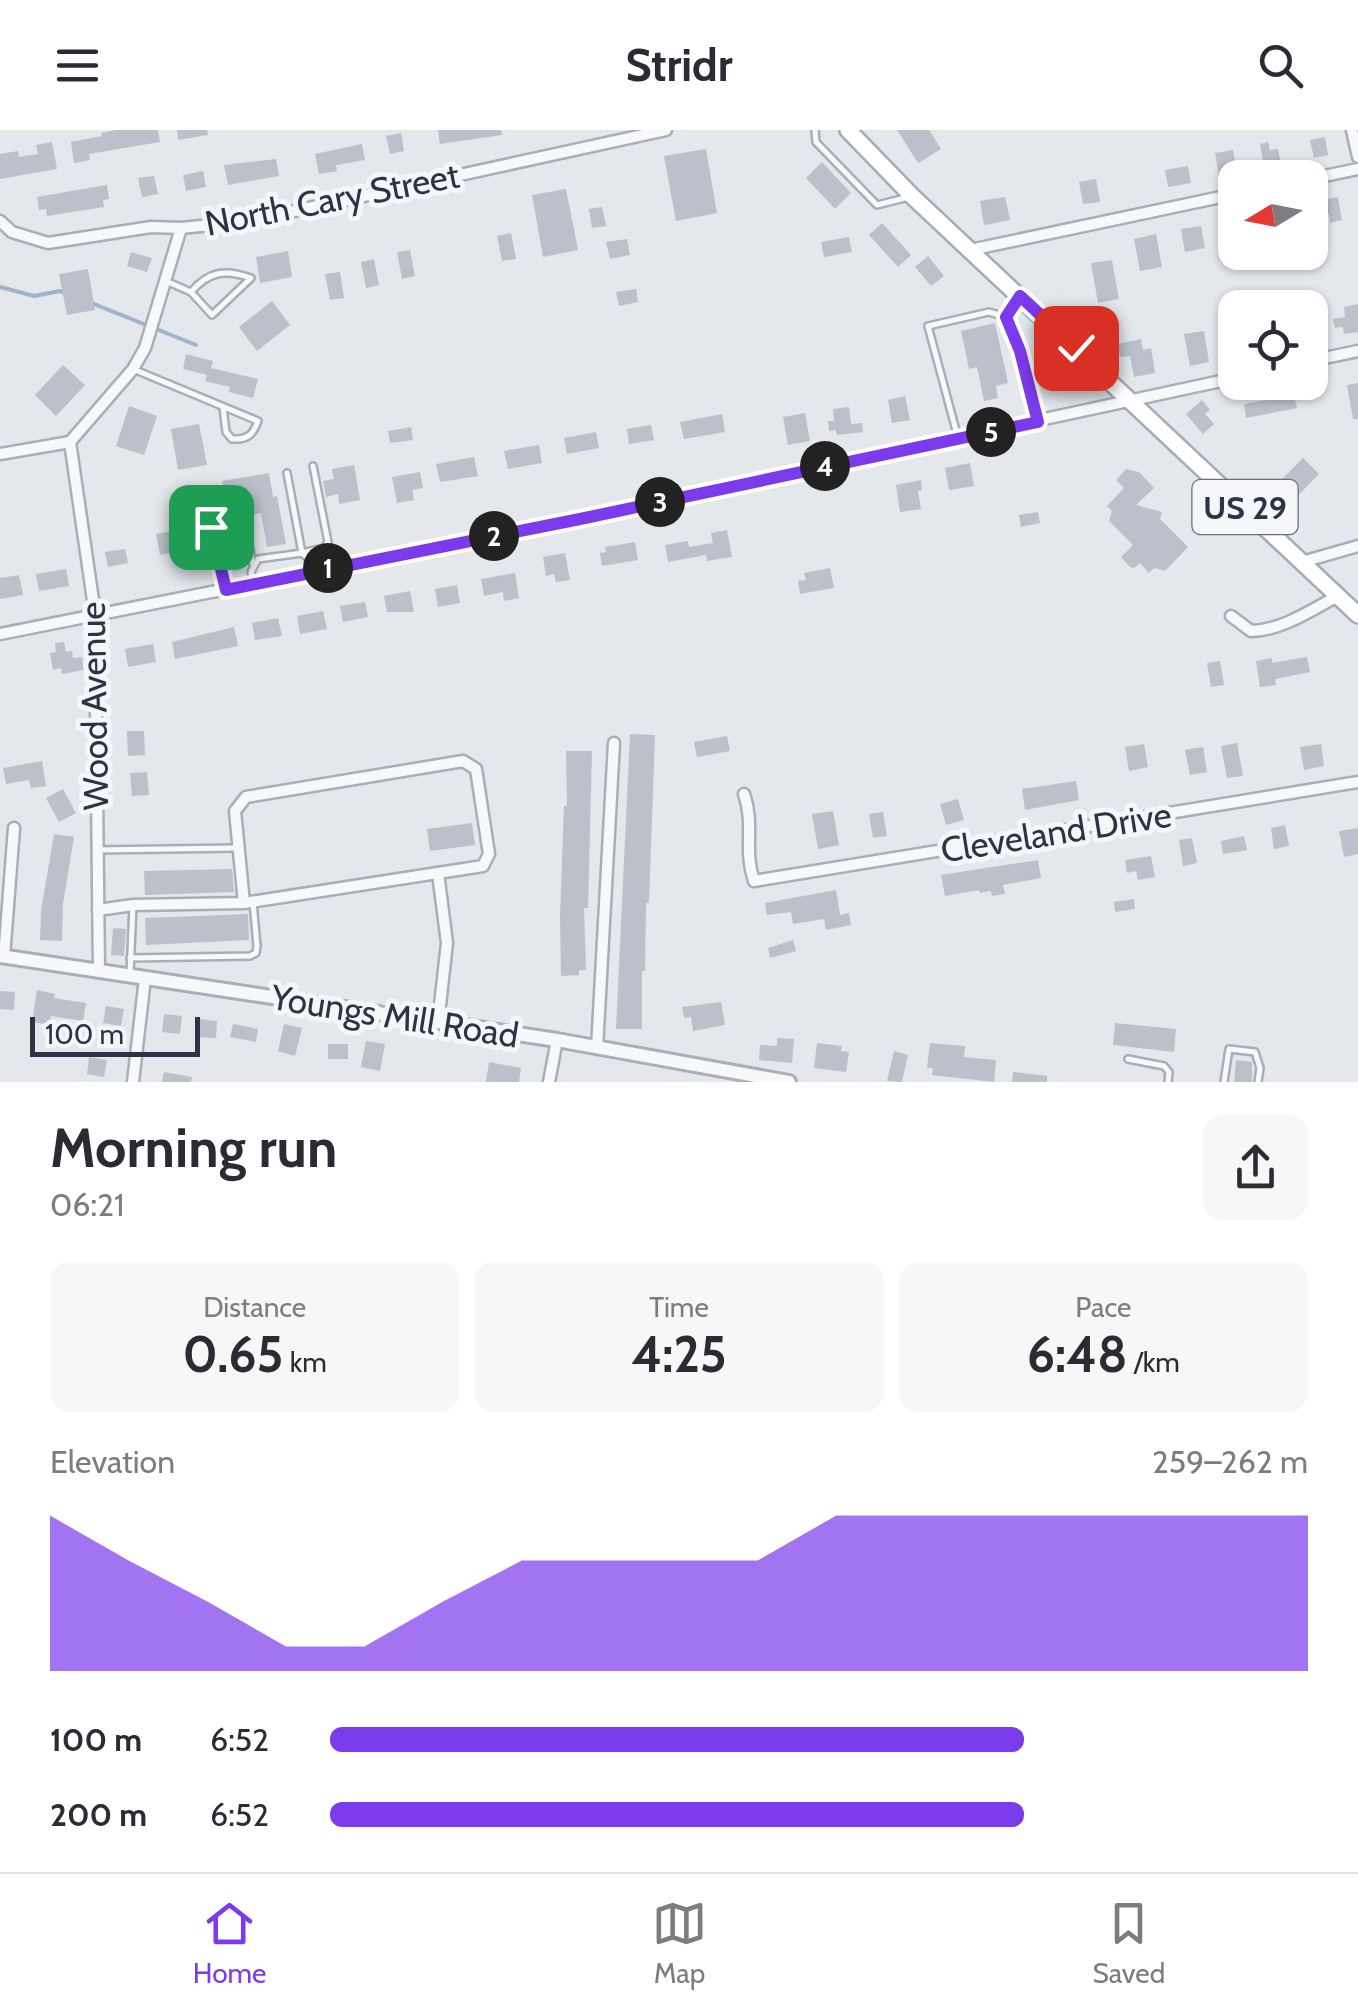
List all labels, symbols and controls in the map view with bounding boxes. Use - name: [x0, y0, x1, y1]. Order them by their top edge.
- icon: menu: [50, 38, 105, 93]
- text: Stridr: [625, 38, 733, 92]
- icon: search: [1253, 38, 1308, 93]
- street label: North Cary Street: [201, 153, 463, 245]
- north arrow: [1218, 160, 1328, 270]
- map controls: [1218, 160, 1328, 400]
- button: locate: [1218, 290, 1328, 400]
- pin: [1034, 306, 1119, 391]
- icon: check: [1049, 321, 1104, 376]
- pin: 5: [966, 407, 1016, 457]
- text: 5: [983, 415, 999, 449]
- pin: 4: [800, 441, 850, 491]
- text: 4: [816, 449, 834, 483]
- pin: 3: [635, 477, 685, 527]
- road number: US 29: [1192, 480, 1298, 534]
- pin: [169, 485, 254, 570]
- text: 3: [652, 485, 668, 519]
- icon: arrive: [184, 500, 239, 555]
- pin: 2: [469, 511, 519, 561]
- text: 2: [487, 519, 501, 553]
- pin: 1: [303, 543, 353, 593]
- text: 1: [323, 551, 333, 585]
- street label: Wood Avenue: [71, 601, 117, 811]
- street label: Cleveland Drive: [938, 793, 1174, 871]
- street label: Youngs Mill Road: [267, 975, 522, 1057]
- scale bar: [30, 1012, 200, 1056]
- text: 100 m: [45, 1017, 124, 1051]
- text: Morning run: [50, 1114, 337, 1181]
- button: share: [1203, 1115, 1308, 1220]
- text: 06:21: [50, 1185, 124, 1224]
- text: Distance: [203, 1290, 306, 1324]
- text: Time: [649, 1290, 709, 1324]
- text: Pace: [1075, 1290, 1131, 1324]
- text: 0.65: [183, 1324, 283, 1385]
- text: 4:25: [631, 1324, 727, 1385]
- text: 6:48: [1027, 1324, 1127, 1385]
- text: km: [283, 1345, 327, 1379]
- text: /km: [1127, 1345, 1180, 1379]
- text: Elevation: [50, 1442, 175, 1481]
- text: 259–262 m: [1152, 1442, 1308, 1481]
- text: 100 m: [50, 1720, 142, 1759]
- text: 6:52: [210, 1720, 269, 1759]
- text: 200 m: [50, 1795, 147, 1834]
- text: 6:52: [210, 1795, 269, 1834]
- tab: Home: [193, 1896, 266, 1990]
- tab: Map: [652, 1896, 707, 1990]
- tab: Saved: [1093, 1896, 1165, 1990]

